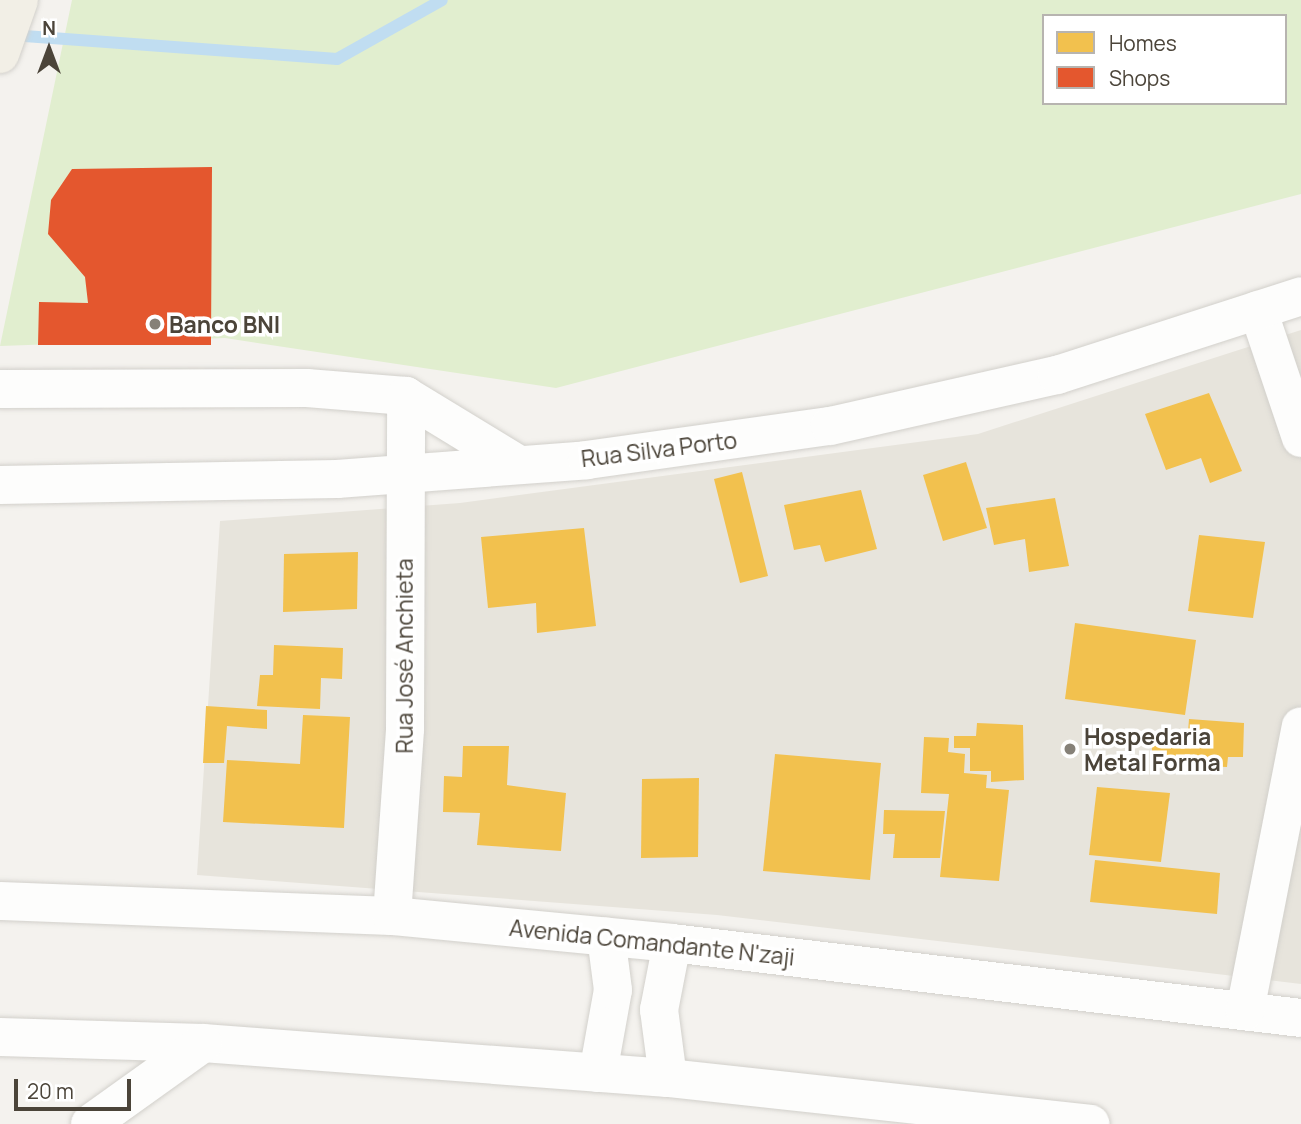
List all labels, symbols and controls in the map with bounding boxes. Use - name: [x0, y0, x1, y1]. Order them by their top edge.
- north arrow: [14, 14, 84, 84]
- legend: [1042, 14, 1287, 105]
- text: N: [42, 15, 56, 41]
- text: Homes: [1109, 29, 1177, 57]
- text: Shops: [1109, 64, 1170, 92]
- place label: Banco BNI: [169, 310, 280, 338]
- marker: Banco BNI: [147, 316, 163, 332]
- street label: Rua Silva Porto: [579, 426, 739, 472]
- street label: Rua José Anchieta: [390, 558, 418, 754]
- place label: Hospedaria Metal Forma: [1084, 722, 1221, 776]
- marker: Hospedaria Metal Forma: [1062, 741, 1078, 757]
- street label: Avenida Comandante N'zaji: [508, 913, 796, 971]
- scale bar: [18, 1064, 135, 1108]
- text: 20 m: [27, 1077, 74, 1105]

